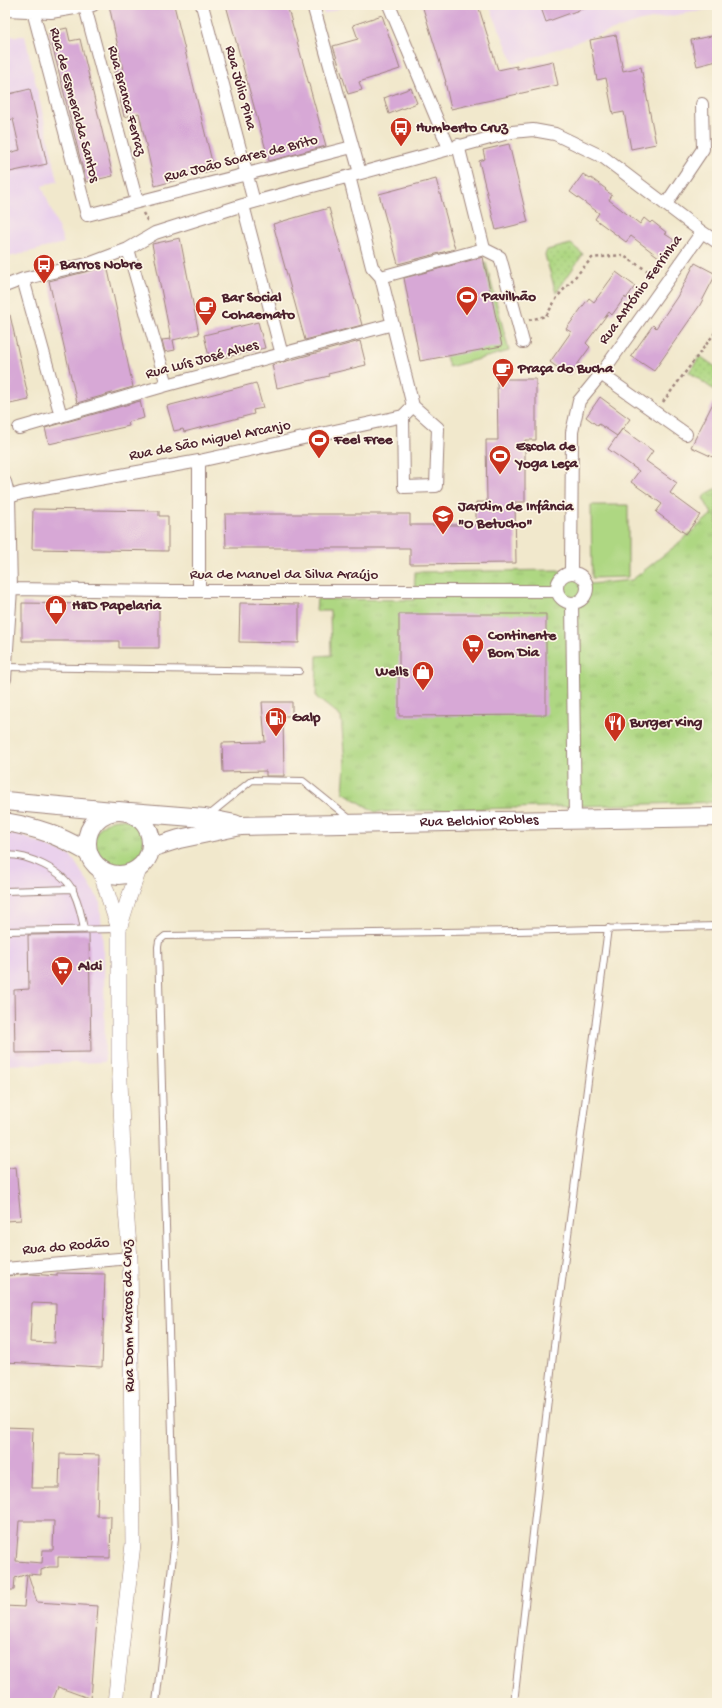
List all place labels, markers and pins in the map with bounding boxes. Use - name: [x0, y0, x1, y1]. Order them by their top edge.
- bus stop icon: Humberto Cruz: [388, 115, 414, 148]
- place label: Humberto Cruz: [416, 119, 509, 137]
- bus stop icon: Barros Nobre: [31, 252, 57, 285]
- place label: Barros Nobre: [59, 256, 143, 274]
- sports icon: Pavilhão: [454, 284, 480, 317]
- place label: Pavilhão: [481, 288, 536, 306]
- place label: Bar Social Cohaemato: [221, 289, 295, 324]
- cafe icon: Bar Social Cohaemato: [193, 294, 219, 327]
- cafe icon: Praça do Bucha: [490, 356, 516, 389]
- place label: Praça do Bucha: [517, 360, 614, 378]
- sports icon: Feel Free: [306, 427, 332, 460]
- place label: Feel Free: [333, 431, 394, 449]
- place label: Escola de Yoga Leça: [514, 438, 578, 473]
- sports icon: Escola de Yoga Leça: [487, 443, 513, 476]
- place label: Jardim de Infância "O Betucho": [457, 498, 574, 533]
- school or university icon: Jardim de Infância "O Betucho": [430, 503, 456, 536]
- shop icon: H&D Papelaria: [43, 593, 69, 626]
- place label: H&D Papelaria: [72, 597, 162, 615]
- place label: Continente Bom Dia: [487, 627, 558, 662]
- supermarket icon: Continente Bom Dia: [460, 632, 486, 665]
- shop icon: Wells: [410, 659, 436, 692]
- place label: Wells: [374, 663, 409, 681]
- fuel station icon: Galp: [263, 705, 289, 738]
- place label: Galp: [292, 709, 321, 727]
- restaurant icon: Burger King: [602, 710, 628, 743]
- place label: Burger King: [629, 714, 703, 732]
- supermarket icon: Aldi: [49, 954, 75, 987]
- place label: Aldi: [77, 958, 102, 976]

